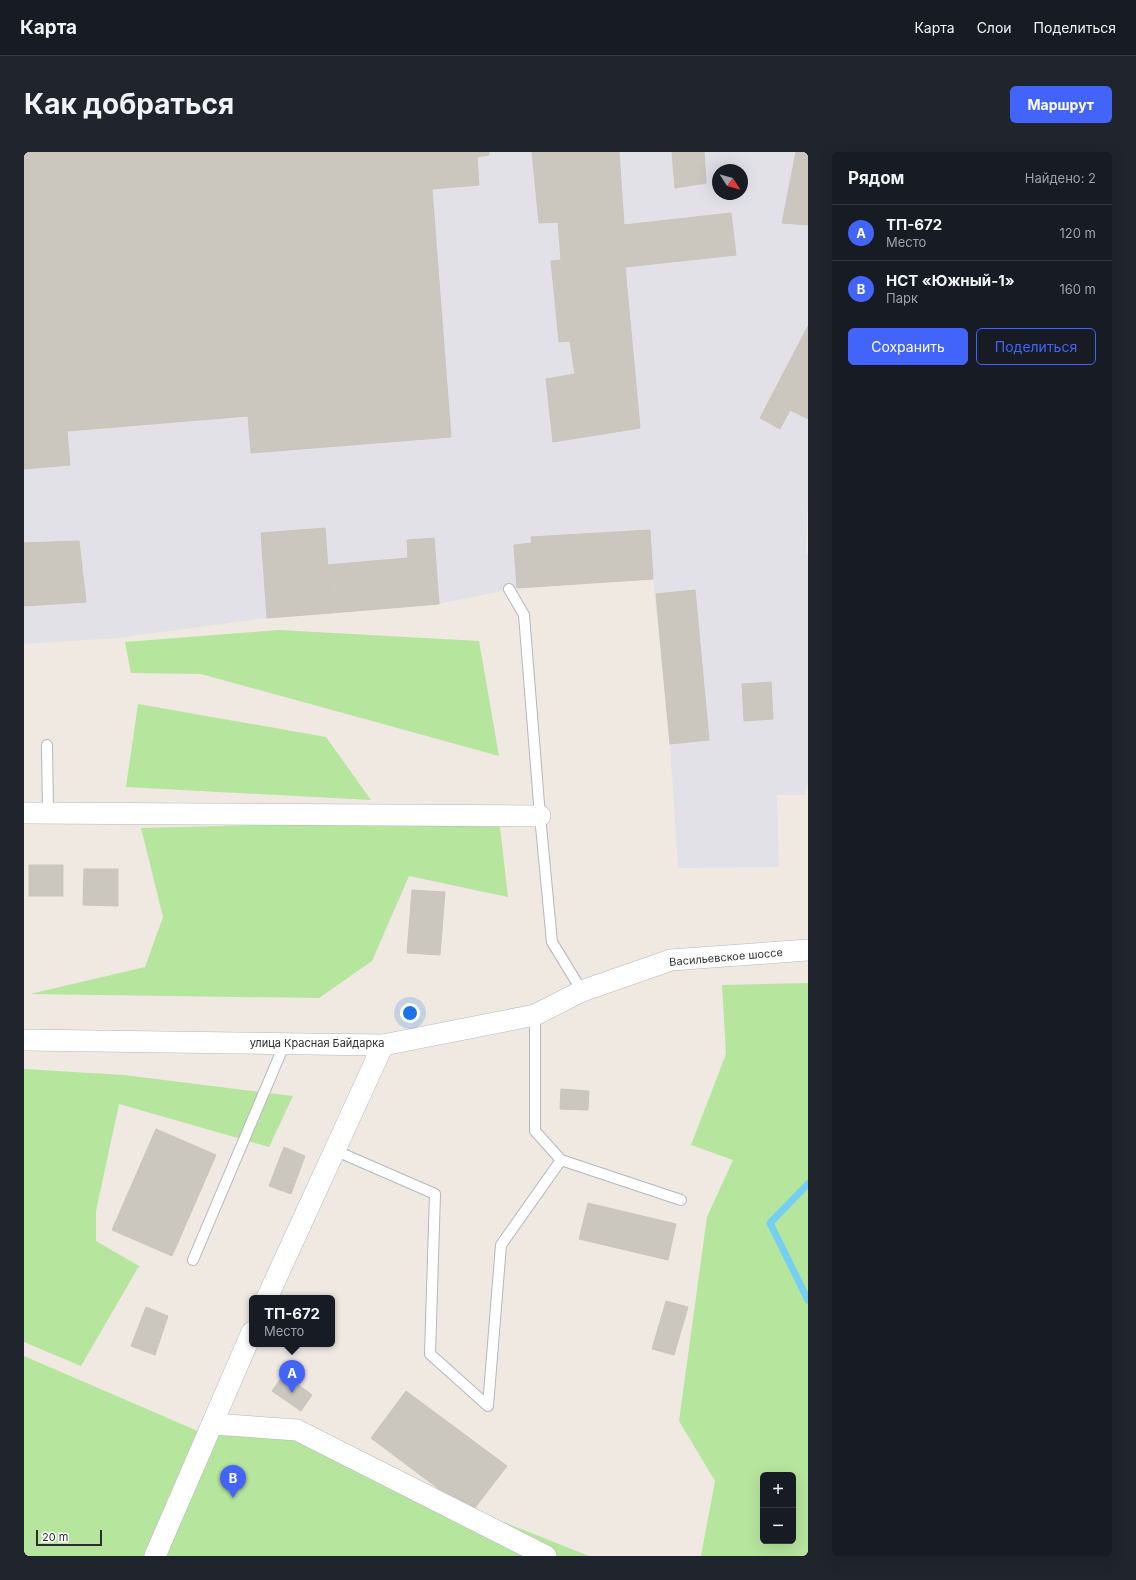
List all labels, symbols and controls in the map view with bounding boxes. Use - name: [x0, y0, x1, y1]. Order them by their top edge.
- text: Карта: [20, 16, 77, 39]
- text: Карта: [914, 19, 955, 36]
- text: Слои: [977, 19, 1012, 36]
- text: Поделиться: [1034, 19, 1116, 36]
- button: Маршрут: [1010, 86, 1112, 123]
- text: Как добраться: [24, 87, 234, 121]
- north arrow: [712, 164, 748, 200]
- text: Рядом: [848, 168, 904, 188]
- text: Найдено: 2: [1025, 170, 1096, 186]
- text: ТП-672: [886, 215, 942, 234]
- text: A: [856, 225, 866, 241]
- text: 120 m: [1060, 225, 1096, 241]
- text: Место: [886, 234, 926, 250]
- text: НСТ «Южный-1»: [886, 271, 1015, 290]
- text: B: [857, 281, 865, 297]
- text: 160 m: [1059, 281, 1096, 297]
- text: Парк: [886, 290, 918, 306]
- button: Сохранить: [848, 328, 968, 365]
- button: Поделиться: [976, 328, 1096, 365]
- street label: Васильевское шоссе: [669, 945, 783, 969]
- your location: [400, 1003, 420, 1023]
- street label: улица Красная Байдарка: [250, 1036, 384, 1050]
- popup: [249, 1295, 335, 1347]
- text: ТП-672: [264, 1304, 320, 1323]
- text: Место: [264, 1323, 304, 1339]
- pin: A: [279, 1360, 305, 1393]
- pin: B: [220, 1465, 246, 1498]
- map controls: [760, 1472, 796, 1544]
- button: +: [760, 1472, 796, 1508]
- button: −: [760, 1508, 796, 1544]
- scale bar: [36, 1528, 102, 1547]
- text: 20 m: [42, 1530, 68, 1544]

